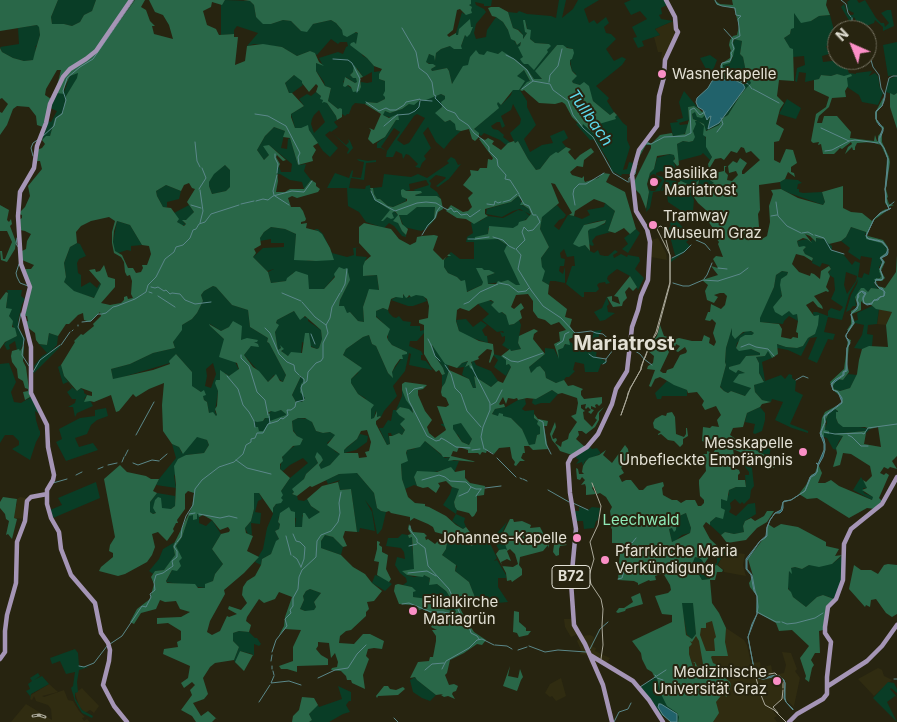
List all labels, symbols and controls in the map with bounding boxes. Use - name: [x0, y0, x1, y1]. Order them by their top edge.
- north arrow: [827, 20, 877, 70]
- text: N: [832, 25, 852, 44]
- place label: Wasnerkapelle: [672, 65, 776, 83]
- marker: Wasnerkapelle: [656, 68, 668, 80]
- water label: Tullbach: [564, 86, 616, 150]
- place label: Basilika Mariatrost: [664, 164, 736, 199]
- marker: Basilika Mariatrost: [648, 176, 660, 188]
- place label: Tramway Museum Graz: [663, 207, 762, 242]
- marker: Tramway Museum Graz: [647, 219, 659, 231]
- district label: Mariatrost: [573, 332, 675, 356]
- place label: Messkapelle Unbefleckte Empfängnis: [619, 434, 793, 469]
- marker: Messkapelle Unbefleckte Empfängnis: [797, 446, 809, 458]
- park label: Leechwald: [603, 511, 679, 529]
- place label: Johannes-Kapelle: [438, 529, 567, 547]
- marker: Johannes-Kapelle: [571, 532, 583, 544]
- place label: Pfarrkirche Maria Verkündigung: [615, 542, 738, 577]
- marker: Pfarrkirche Maria Verkündigung: [599, 554, 611, 566]
- road number: B72: [552, 566, 590, 588]
- place label: Filialkirche Mariagrün: [423, 593, 498, 628]
- marker: Filialkirche Mariagrün: [407, 605, 419, 617]
- place label: Medizinische Universität Graz: [653, 663, 767, 698]
- marker: Medizinische Universität Graz: [771, 675, 783, 687]

